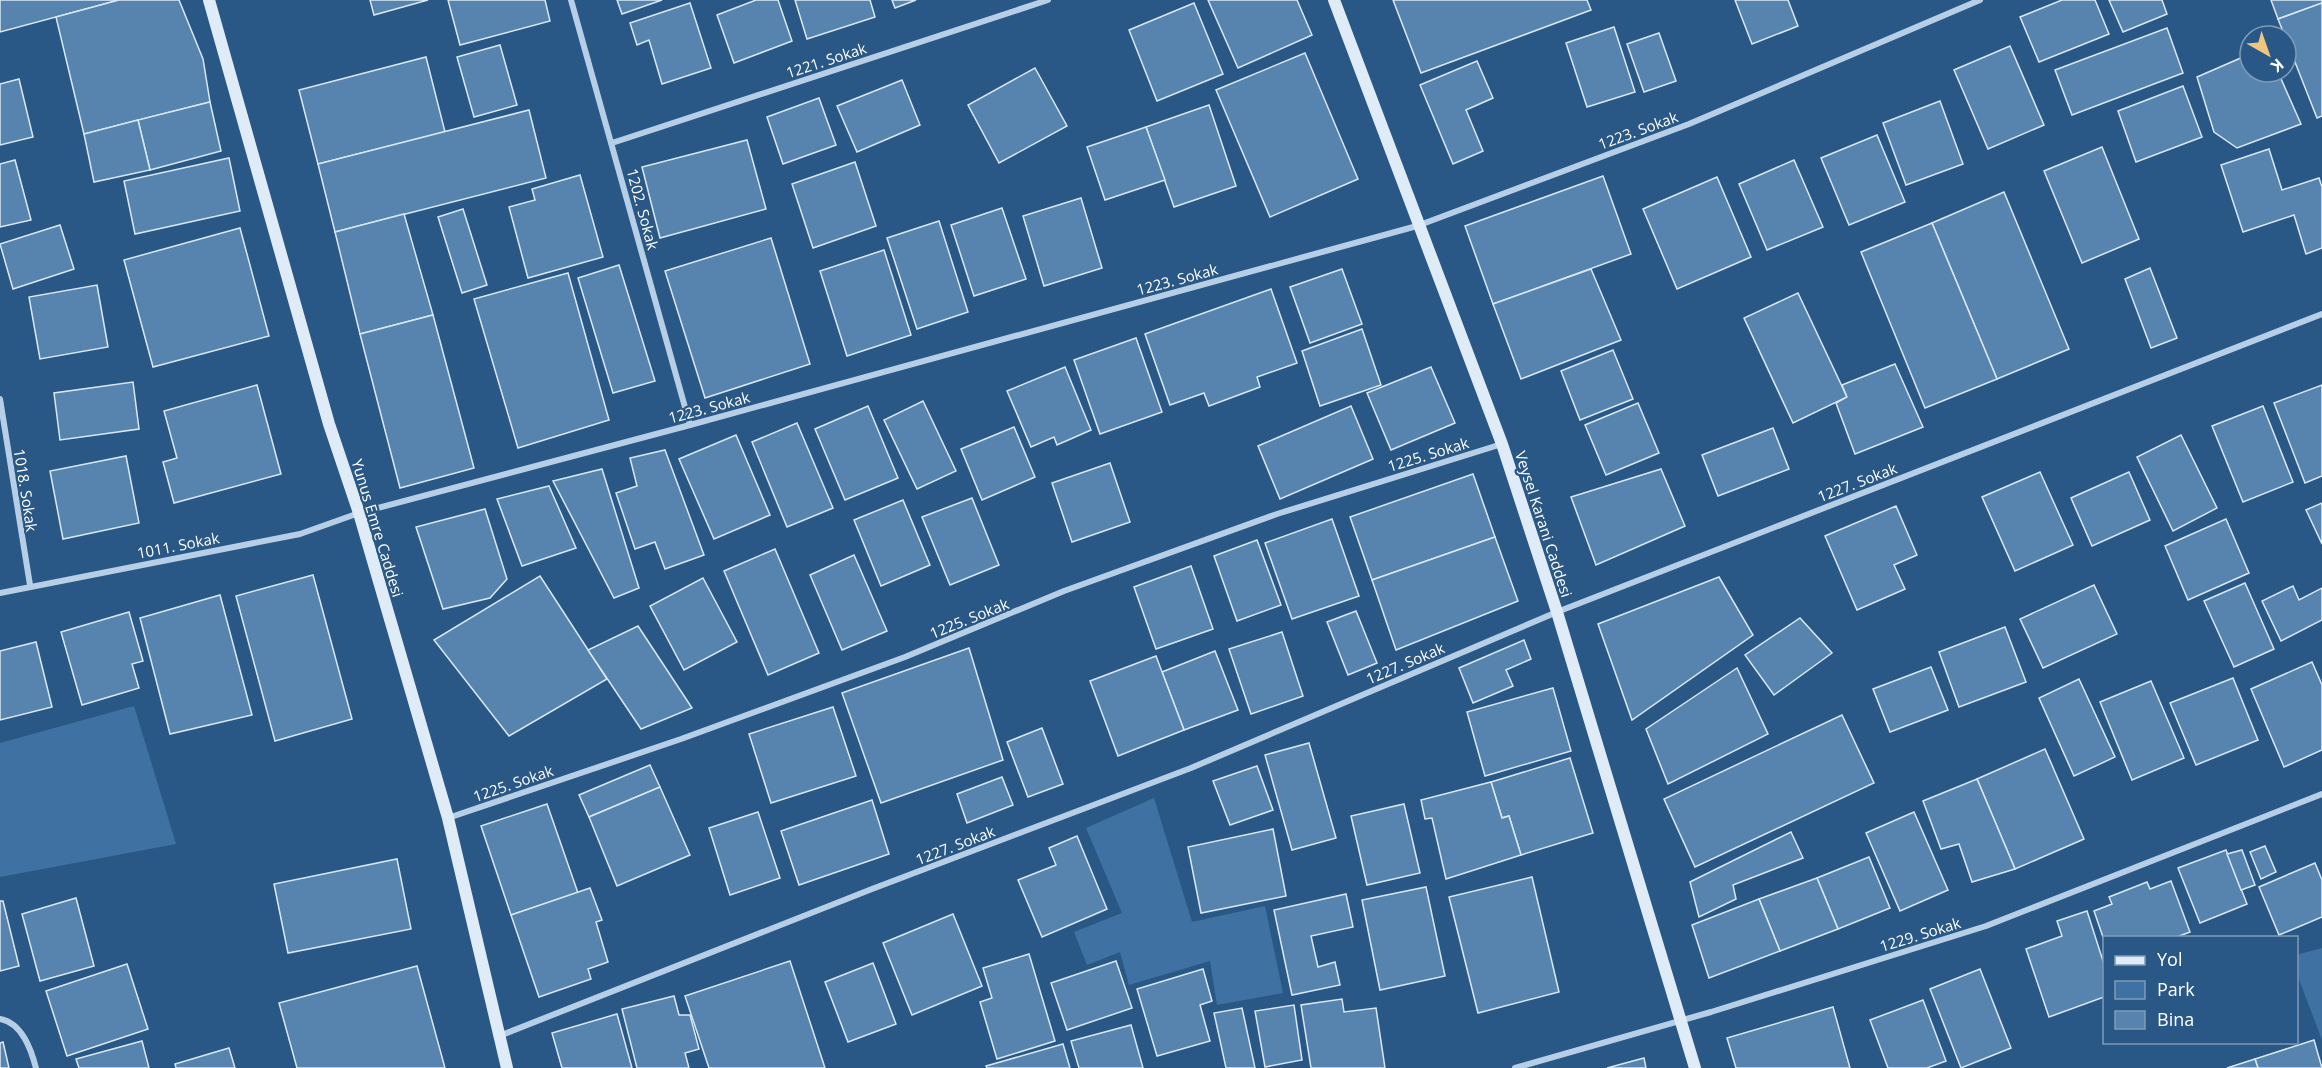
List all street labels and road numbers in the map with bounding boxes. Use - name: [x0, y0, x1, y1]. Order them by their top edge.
- street label: 1221. Sokak: [783, 38, 869, 82]
- street label: 1223. Sokak: [1595, 106, 1681, 154]
- street label: 1202. Sokak: [623, 166, 663, 252]
- street label: 1223. Sokak: [1134, 259, 1220, 299]
- street label: 1223. Sokak: [666, 387, 752, 427]
- street label: 1225. Sokak: [1385, 432, 1471, 476]
- street label: 1018. Sokak: [10, 447, 42, 533]
- street label: Veysel Karani Caddesi: [1511, 448, 1577, 600]
- street label: Yunus Emre Caddesi: [348, 457, 408, 599]
- street label: 1227. Sokak: [1814, 458, 1900, 506]
- street label: 1011. Sokak: [135, 527, 221, 563]
- street label: 1225. Sokak: [927, 593, 1012, 643]
- street label: 1227. Sokak: [1363, 637, 1447, 689]
- street label: 1225. Sokak: [470, 760, 556, 806]
- street label: 1227. Sokak: [912, 821, 998, 869]
- street label: 1229. Sokak: [1877, 912, 1963, 956]

